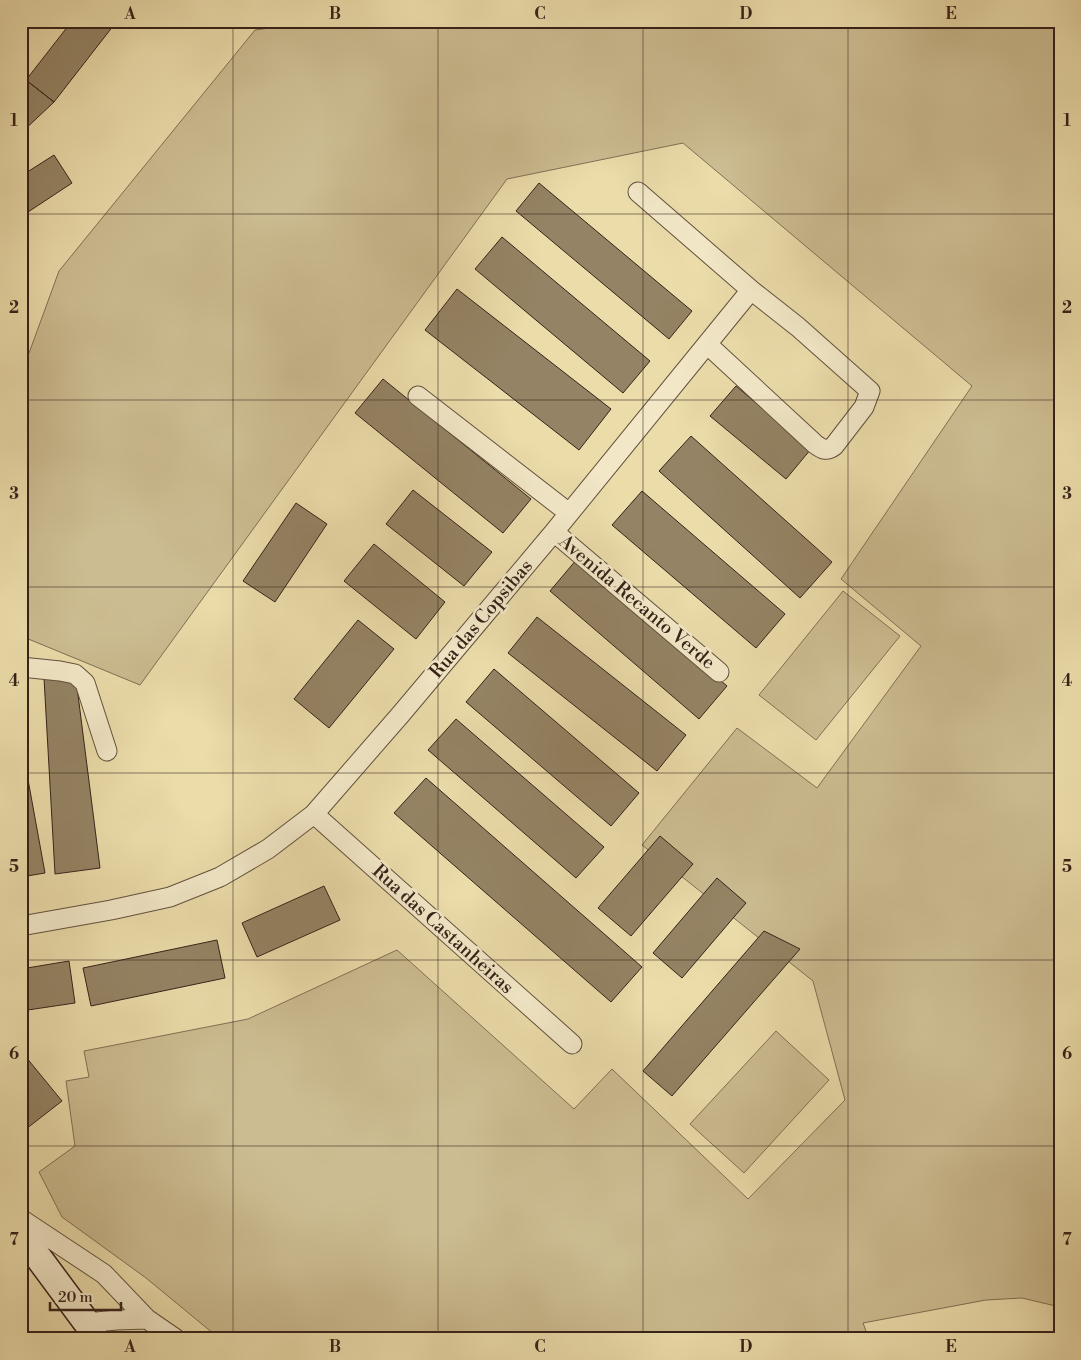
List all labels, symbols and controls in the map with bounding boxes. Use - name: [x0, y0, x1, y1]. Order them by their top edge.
- text: A: [123, 4, 136, 24]
- text: B: [329, 4, 341, 24]
- text: C: [534, 4, 546, 24]
- text: D: [740, 4, 753, 24]
- text: E: [945, 4, 957, 24]
- text: 1: [10, 111, 18, 131]
- text: 1: [1063, 111, 1071, 131]
- text: 2: [9, 298, 19, 318]
- text: 2: [1062, 298, 1072, 318]
- text: 3: [9, 484, 19, 504]
- text: 3: [1062, 484, 1072, 504]
- street label: Avenida Recanto Verde: [553, 529, 720, 675]
- street label: Rua das Copsibas: [424, 555, 538, 683]
- text: 4: [9, 671, 20, 691]
- text: 4: [1062, 671, 1073, 691]
- text: 5: [9, 857, 19, 877]
- text: 5: [1062, 857, 1072, 877]
- street label: Rua das Castanheiras: [367, 859, 519, 999]
- text: 6: [9, 1044, 19, 1064]
- text: 6: [1062, 1044, 1072, 1064]
- text: 7: [9, 1230, 19, 1250]
- text: 7: [1062, 1230, 1072, 1250]
- scale bar: [50, 1280, 121, 1312]
- text: 20 m: [58, 1288, 93, 1307]
- text: A: [123, 1337, 136, 1357]
- text: B: [329, 1337, 341, 1357]
- text: C: [534, 1337, 546, 1357]
- text: D: [740, 1337, 753, 1357]
- text: E: [945, 1337, 957, 1357]

